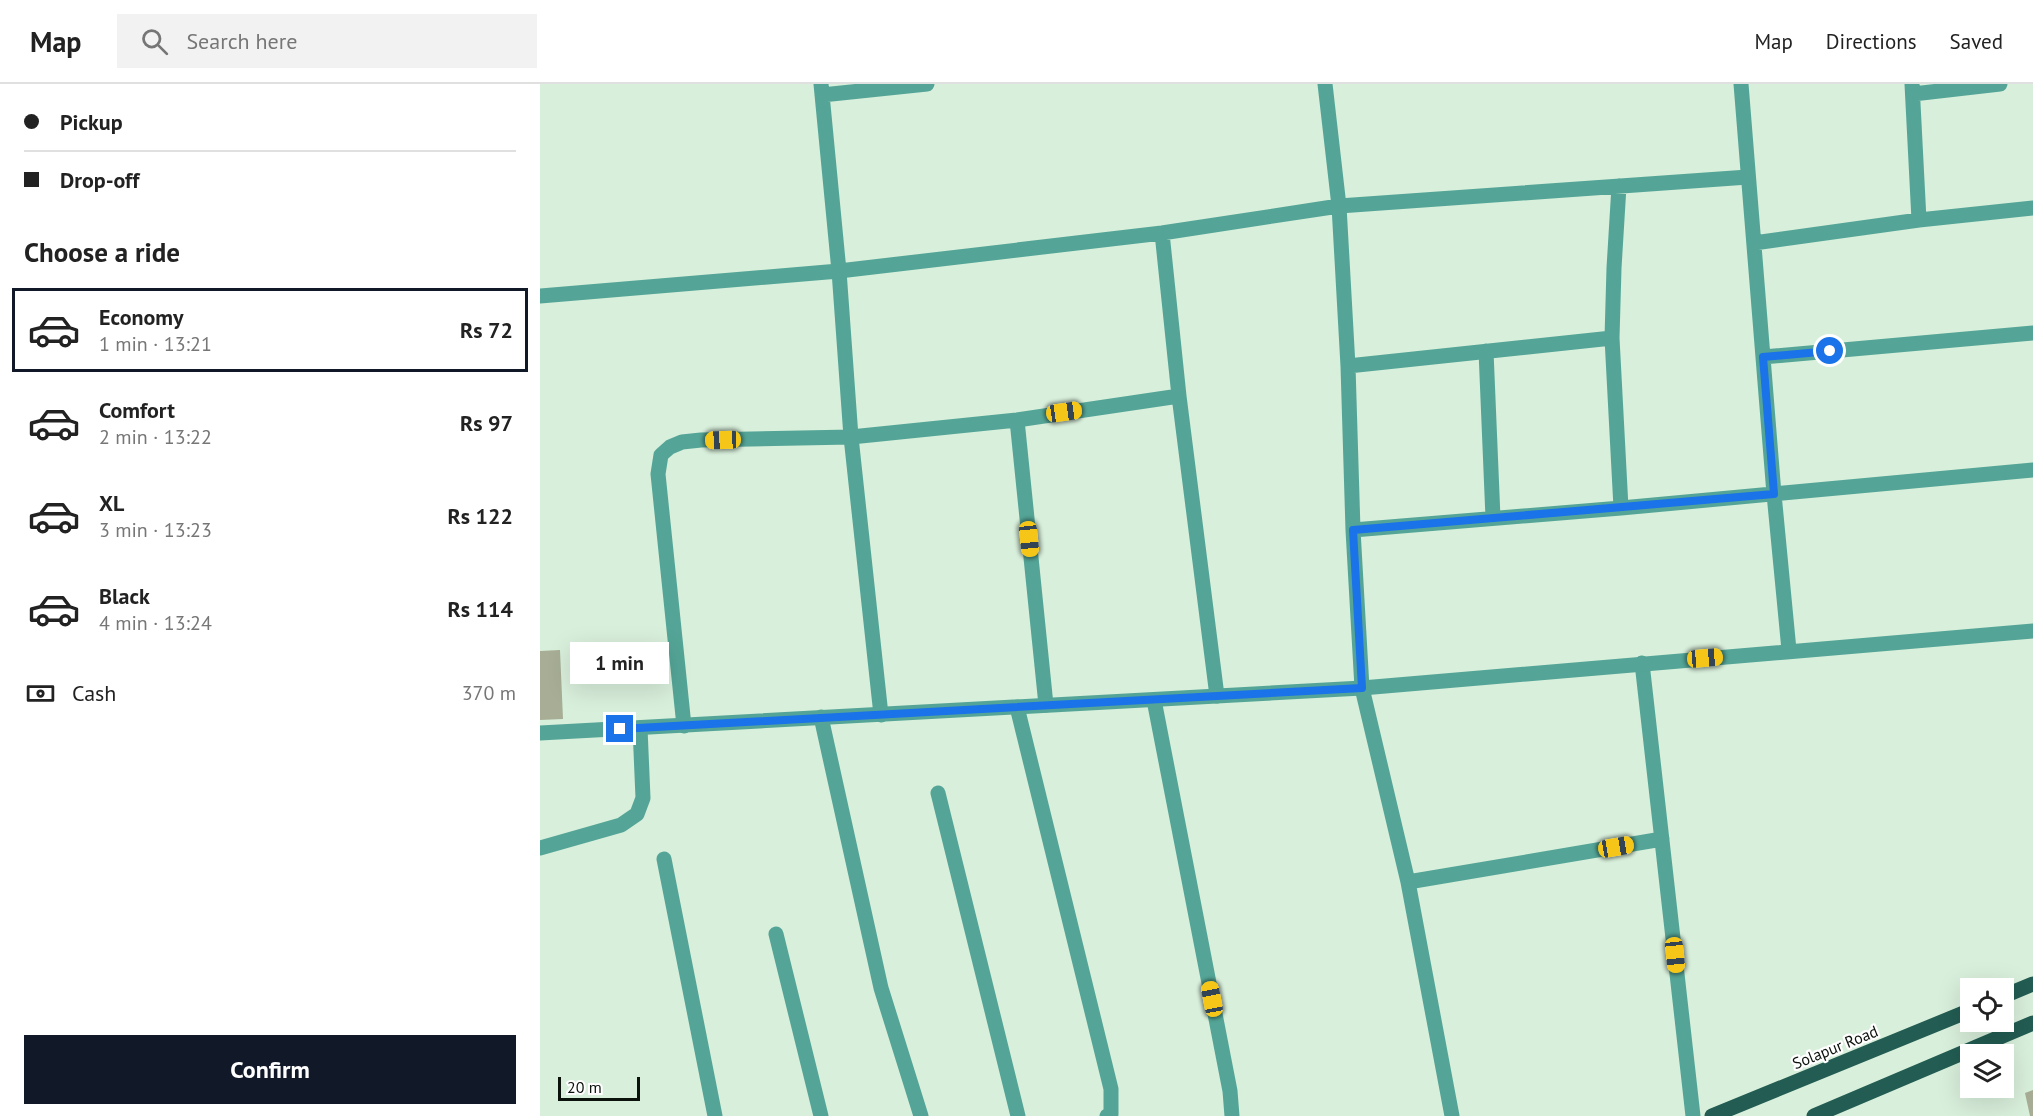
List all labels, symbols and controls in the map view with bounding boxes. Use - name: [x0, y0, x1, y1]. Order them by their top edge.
- search box: [117, 14, 537, 68]
- text: Map: [30, 23, 81, 60]
- icon: search: [138, 25, 171, 58]
- text: Search here: [186, 27, 297, 55]
- text: Map: [1754, 28, 1793, 55]
- text: Directions: [1826, 28, 1917, 55]
- text: Saved: [1950, 28, 2003, 55]
- text: Pickup: [60, 108, 123, 136]
- text: Drop-off: [60, 166, 139, 194]
- text: Choose a ride: [24, 235, 180, 269]
- icon: car: [27, 303, 81, 357]
- text: Economy: [99, 303, 183, 331]
- text: Rs 72: [460, 316, 513, 344]
- text: 1 min · 13:21: [99, 331, 212, 357]
- route start: [1816, 337, 1843, 364]
- icon: car: [27, 396, 81, 450]
- text: Comfort: [99, 396, 175, 424]
- car: [1045, 401, 1083, 423]
- text: Rs 97: [460, 409, 513, 437]
- text: 2 min · 13:22: [99, 424, 212, 450]
- car: [705, 430, 741, 450]
- icon: car: [27, 489, 81, 543]
- text: XL: [99, 489, 124, 517]
- text: Rs 122: [447, 502, 513, 530]
- text: 3 min · 13:23: [99, 517, 212, 543]
- car: [1018, 520, 1040, 558]
- icon: car: [27, 582, 81, 636]
- text: Black: [99, 582, 150, 610]
- text: Rs 114: [447, 595, 513, 623]
- text: 4 min · 13:24: [99, 610, 212, 636]
- callout: 1 min: [571, 642, 670, 684]
- car: [1686, 647, 1724, 669]
- text: 1 min: [595, 650, 644, 676]
- icon: cash: [24, 677, 57, 710]
- text: Cash: [72, 679, 116, 707]
- text: 370 m: [462, 680, 516, 706]
- route end: [606, 715, 633, 742]
- car: [1597, 835, 1635, 859]
- car: [1664, 936, 1686, 974]
- map controls: [1960, 978, 2014, 1098]
- button: locate: [1960, 978, 2014, 1032]
- car: [1200, 980, 1224, 1018]
- street label: Solapur Road: [1789, 1021, 1881, 1073]
- button: Confirm: [24, 1035, 516, 1104]
- button: layers: [1960, 1044, 2014, 1098]
- scale bar: [558, 1074, 640, 1102]
- text: 20 m: [567, 1077, 602, 1097]

